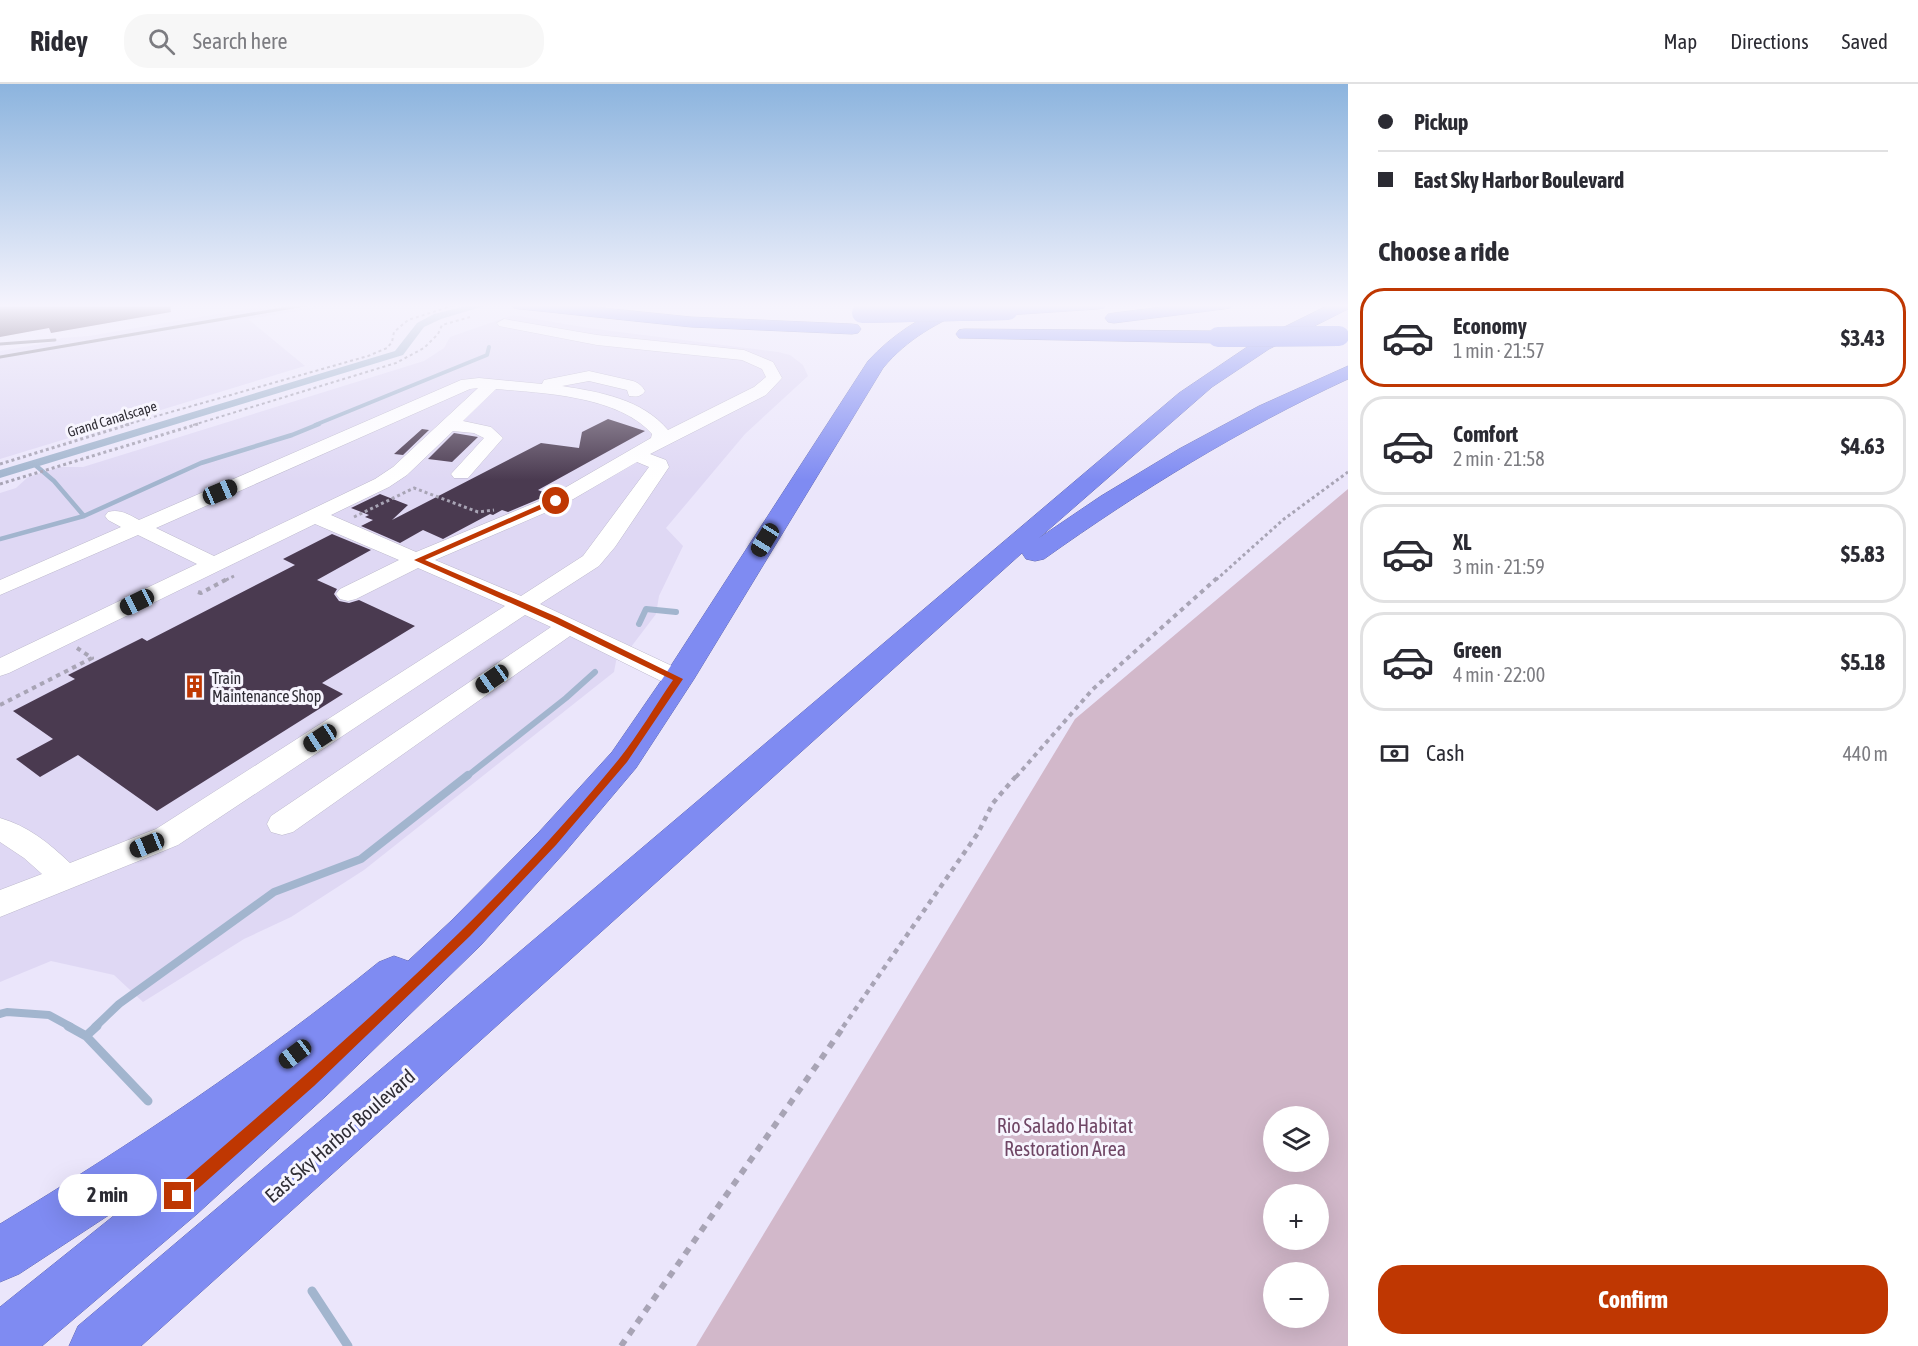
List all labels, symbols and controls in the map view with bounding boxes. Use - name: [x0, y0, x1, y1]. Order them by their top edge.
- search box: [124, 14, 544, 68]
- text: Ridey: [30, 25, 88, 57]
- icon: search: [145, 25, 178, 58]
- text: Search here: [193, 28, 288, 54]
- text: Map: [1663, 29, 1697, 53]
- text: Directions: [1730, 29, 1809, 53]
- text: Saved: [1842, 29, 1888, 53]
- text: Pickup: [1414, 109, 1469, 135]
- text: East Sky Harbor Boulevard: [1414, 167, 1624, 193]
- text: Choose a ride: [1378, 236, 1510, 267]
- icon: car: [1381, 311, 1435, 365]
- text: Economy: [1453, 313, 1527, 339]
- text: $3.43: [1841, 325, 1885, 351]
- text: 1 min · 21:57: [1453, 339, 1545, 362]
- street label: Grand Canalscape: [65, 398, 159, 440]
- icon: car: [1381, 419, 1435, 473]
- text: Comfort: [1453, 421, 1518, 447]
- text: $4.63: [1841, 433, 1885, 459]
- text: 2 min · 21:58: [1453, 447, 1545, 470]
- car: [200, 477, 240, 507]
- route start: [542, 487, 569, 514]
- car: [748, 520, 782, 560]
- icon: car: [1381, 527, 1435, 581]
- text: XL: [1453, 529, 1471, 555]
- text: $5.83: [1841, 541, 1885, 567]
- text: 3 min · 21:59: [1453, 555, 1545, 578]
- car: [117, 586, 157, 618]
- icon: car: [1381, 635, 1435, 689]
- text: Green: [1453, 637, 1502, 663]
- text: $5.18: [1841, 649, 1885, 675]
- car: [472, 661, 512, 697]
- text: 4 min · 22:00: [1453, 663, 1545, 686]
- place label: Train Maintenance Shop: [212, 669, 321, 706]
- building icon: Train Maintenance Shop: [181, 674, 207, 700]
- car: [300, 721, 340, 755]
- icon: cash: [1378, 737, 1411, 770]
- text: Cash: [1426, 740, 1465, 766]
- text: 440 m: [1843, 742, 1888, 765]
- car: [127, 830, 167, 860]
- car: [275, 1036, 315, 1072]
- street label: East Sky Harbor Boulevard: [260, 1064, 419, 1207]
- map controls: [1263, 1106, 1329, 1328]
- button: layers: [1263, 1106, 1329, 1172]
- park label: Rio Salado Habitat Restoration Area: [997, 1114, 1133, 1160]
- callout: 2 min: [58, 1175, 157, 1217]
- route end: [164, 1182, 191, 1209]
- text: 2 min: [87, 1183, 128, 1206]
- button: +: [1263, 1184, 1329, 1250]
- button: −: [1263, 1262, 1329, 1328]
- button: Confirm: [1378, 1265, 1888, 1334]

